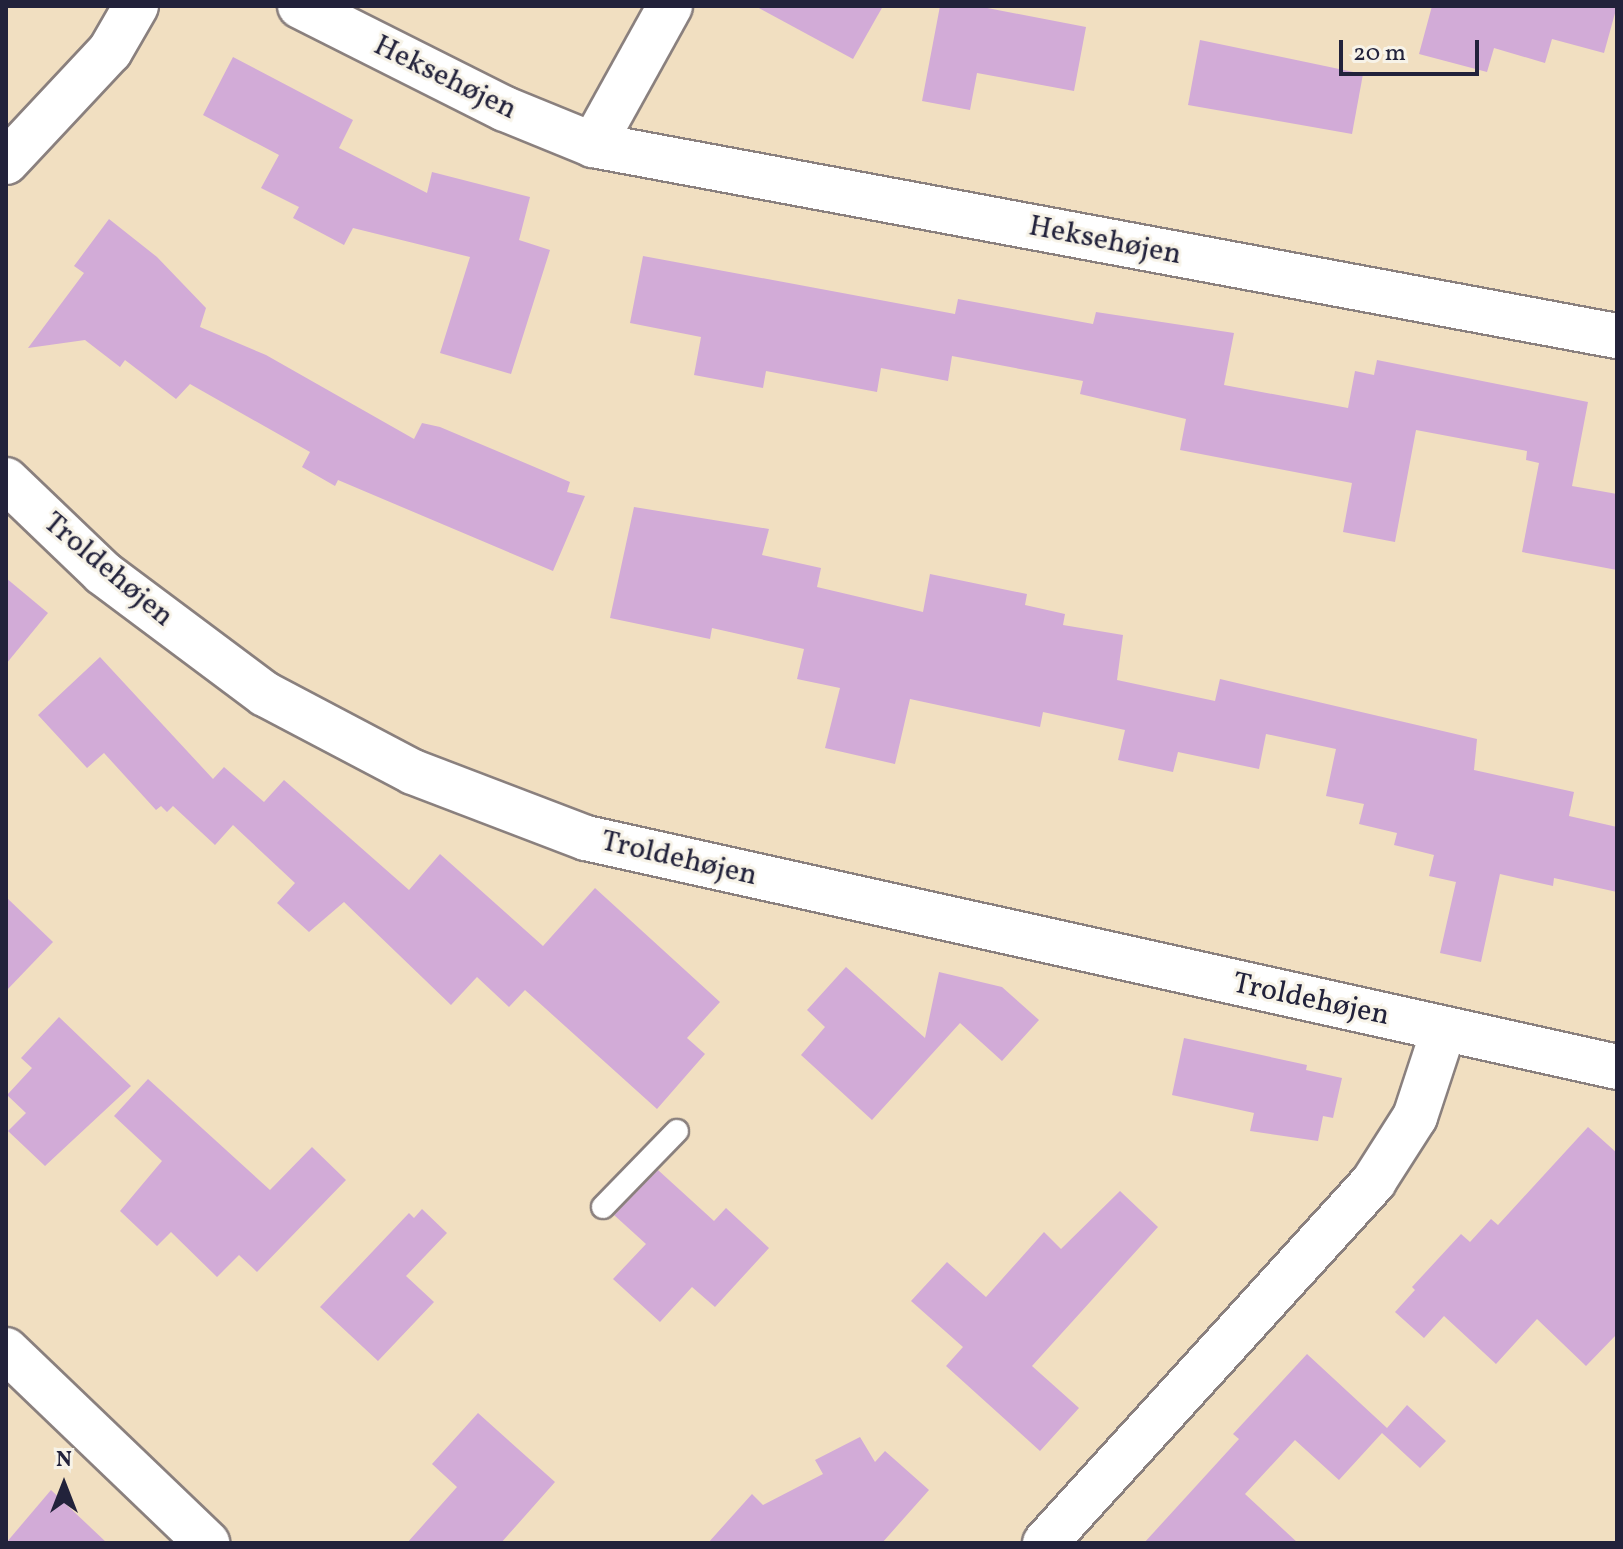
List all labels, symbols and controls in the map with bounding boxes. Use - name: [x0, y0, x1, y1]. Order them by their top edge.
- scale bar: [1343, 24, 1483, 74]
- street label: Heksehøjen: [368, 28, 522, 128]
- text: 20 m: [1353, 37, 1406, 71]
- street label: Heksehøjen: [1026, 209, 1184, 273]
- street label: Troldehøjen: [35, 505, 181, 635]
- street label: Troldehøjen: [597, 824, 761, 894]
- street label: Troldehøjen: [1229, 966, 1393, 1034]
- north arrow: [24, 1445, 104, 1525]
- text: N: [56, 1445, 72, 1476]

